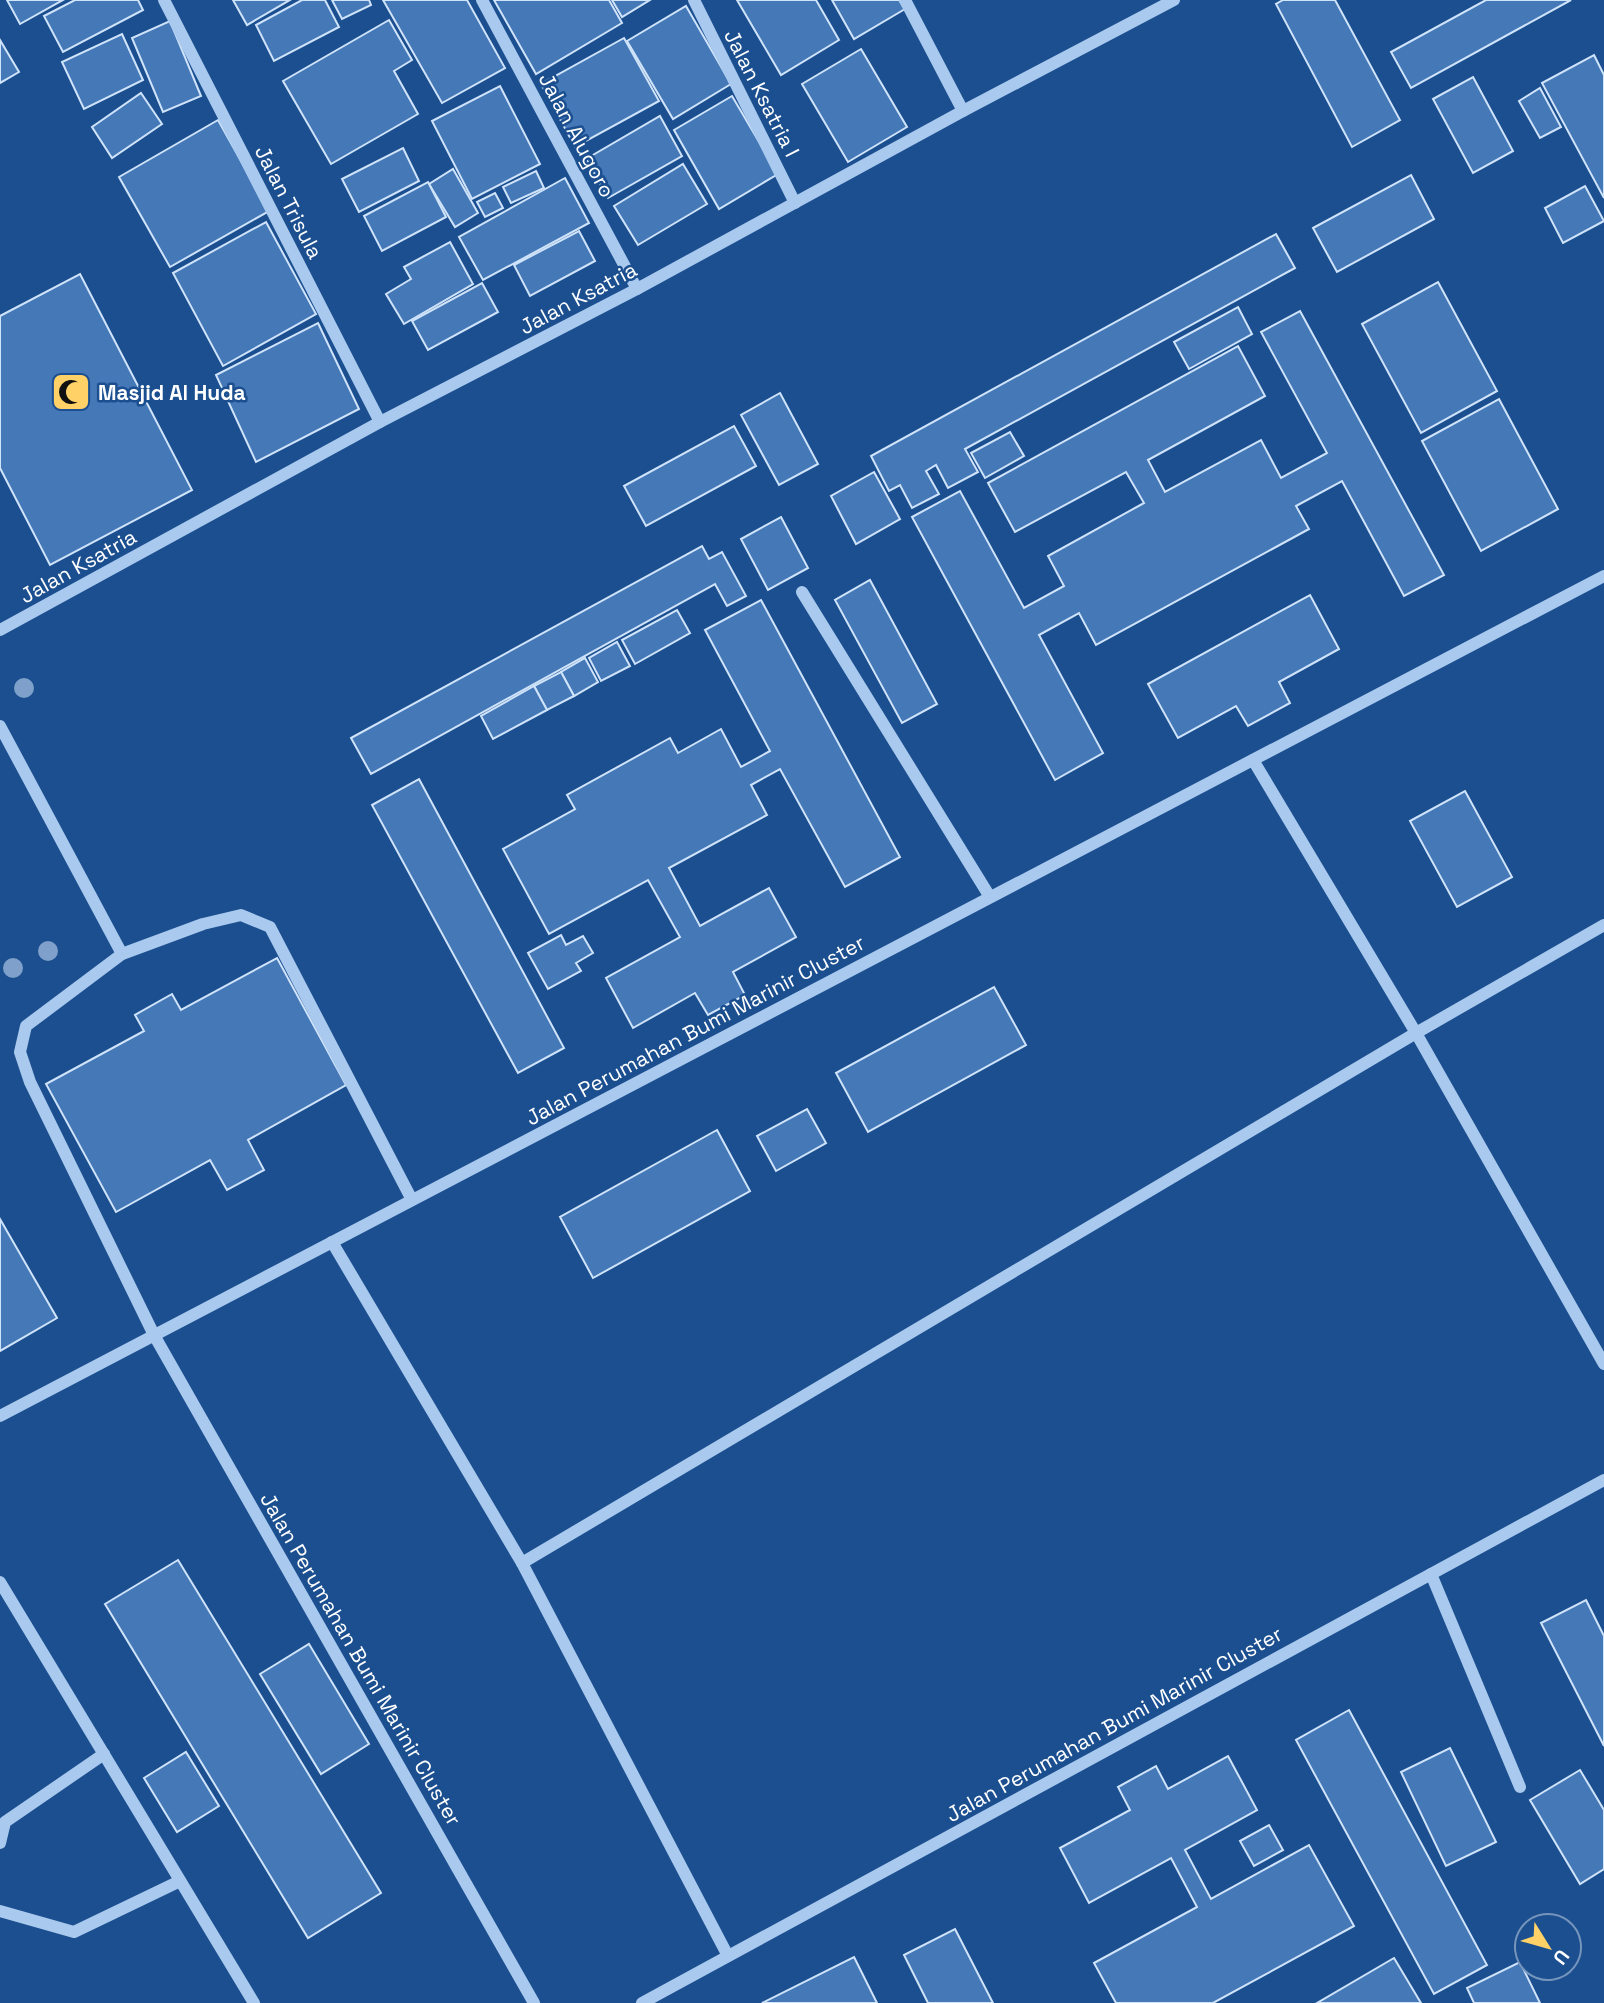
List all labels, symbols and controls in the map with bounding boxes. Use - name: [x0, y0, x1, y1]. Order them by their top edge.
- street label: Jalan Ksatria I: [718, 25, 806, 161]
- street label: Jalan Alugoro: [533, 68, 621, 202]
- street label: Jalan Trisula: [249, 141, 329, 263]
- street label: Jalan Ksatria: [515, 256, 641, 340]
- mosque icon: Masjid Al Huda: [50, 371, 92, 413]
- place label: Masjid Al Huda: [98, 379, 246, 406]
- street label: Jalan Ksatria: [15, 523, 141, 609]
- street label: Jalan Perumahan Bumi Marinir Cluster: [521, 929, 869, 1131]
- street label: Jalan Perumahan Bumi Marinir Cluster: [254, 1488, 468, 1830]
- street label: Jalan Perumahan Bumi Marinir Cluster: [941, 1620, 1287, 1828]
- north arrow: [1513, 1912, 1583, 1982]
- text: U: [1547, 1944, 1575, 1970]

